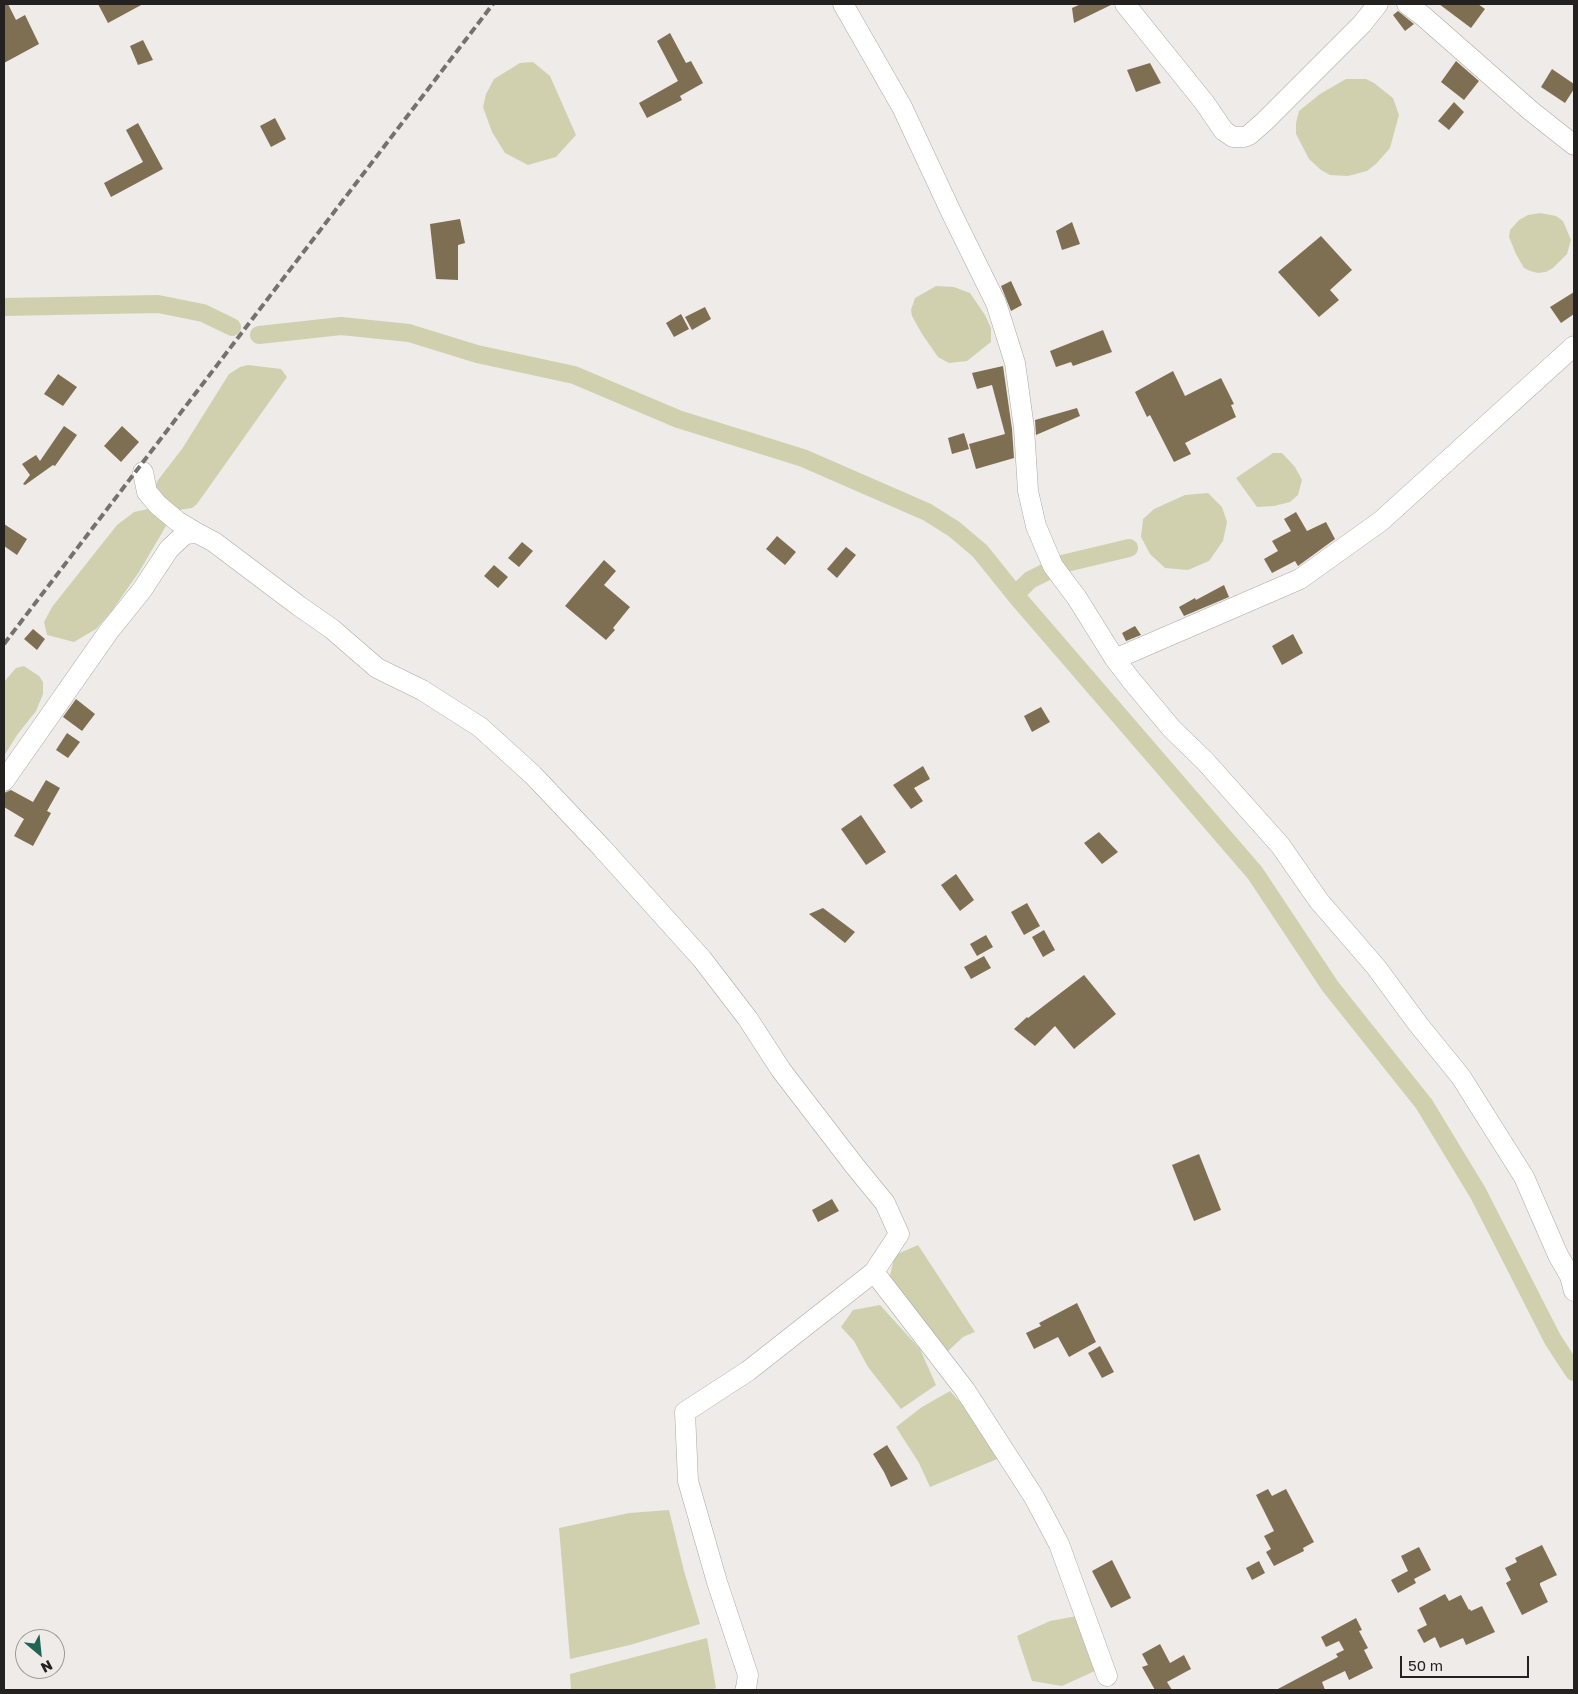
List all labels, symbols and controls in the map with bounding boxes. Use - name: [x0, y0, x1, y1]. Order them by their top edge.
- north arrow: [15, 1629, 65, 1679]
- scale bar: [1403, 1646, 1532, 1678]
- text: 50 m: [1408, 1656, 1443, 1674]
- text: N: [38, 1657, 56, 1677]

